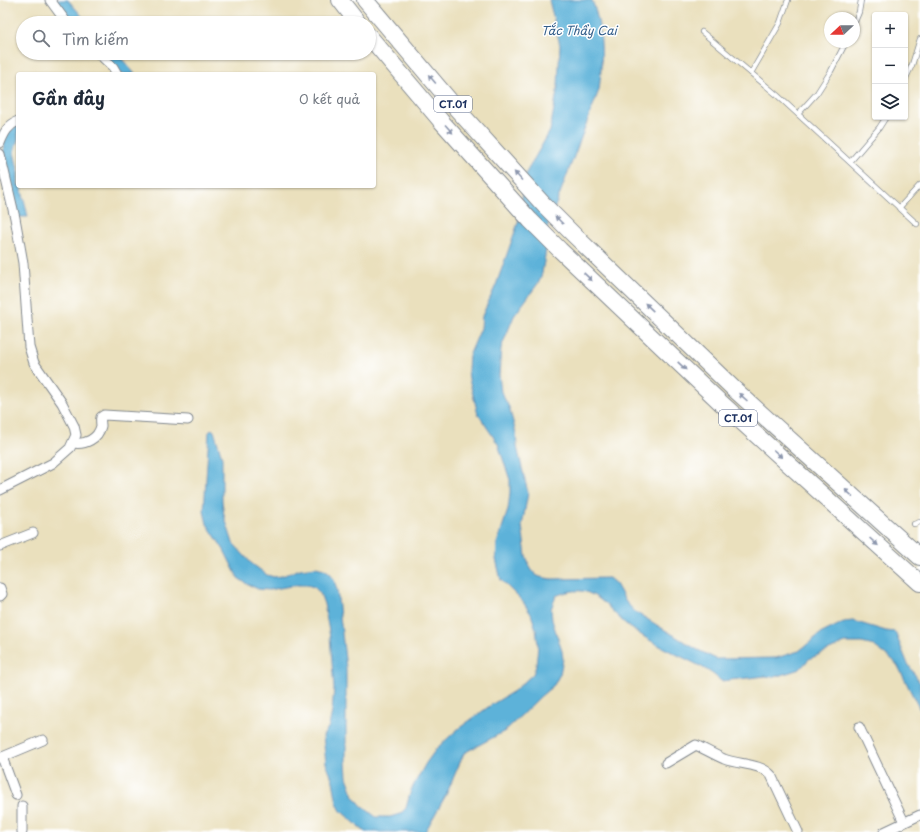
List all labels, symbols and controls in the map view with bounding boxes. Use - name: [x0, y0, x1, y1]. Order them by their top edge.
- north arrow: [824, 12, 860, 48]
- map controls: [872, 12, 908, 120]
- button: +: [872, 12, 908, 48]
- search box: [16, 16, 376, 60]
- water label: Tắc Thầy Cai: [541, 21, 619, 39]
- icon: search: [30, 27, 52, 49]
- text: Tìm kiếm: [62, 27, 129, 50]
- button: −: [872, 48, 908, 84]
- one-way arrow: [427, 74, 436, 84]
- button: layers: [872, 84, 908, 120]
- text: Gần đây: [32, 85, 105, 111]
- text: 0 kết quả: [299, 89, 360, 108]
- road number: CT.01: [434, 96, 472, 112]
- one-way arrow: [444, 124, 453, 135]
- one-way arrow: [514, 172, 523, 181]
- one-way arrow: [554, 215, 564, 225]
- one-way arrow: [583, 272, 593, 282]
- one-way arrow: [644, 303, 653, 312]
- one-way arrow: [677, 362, 687, 371]
- one-way arrow: [737, 392, 748, 401]
- road number: CT.01: [719, 410, 757, 426]
- one-way arrow: [773, 450, 783, 459]
- one-way arrow: [845, 489, 854, 498]
- one-way arrow: [869, 537, 880, 546]

